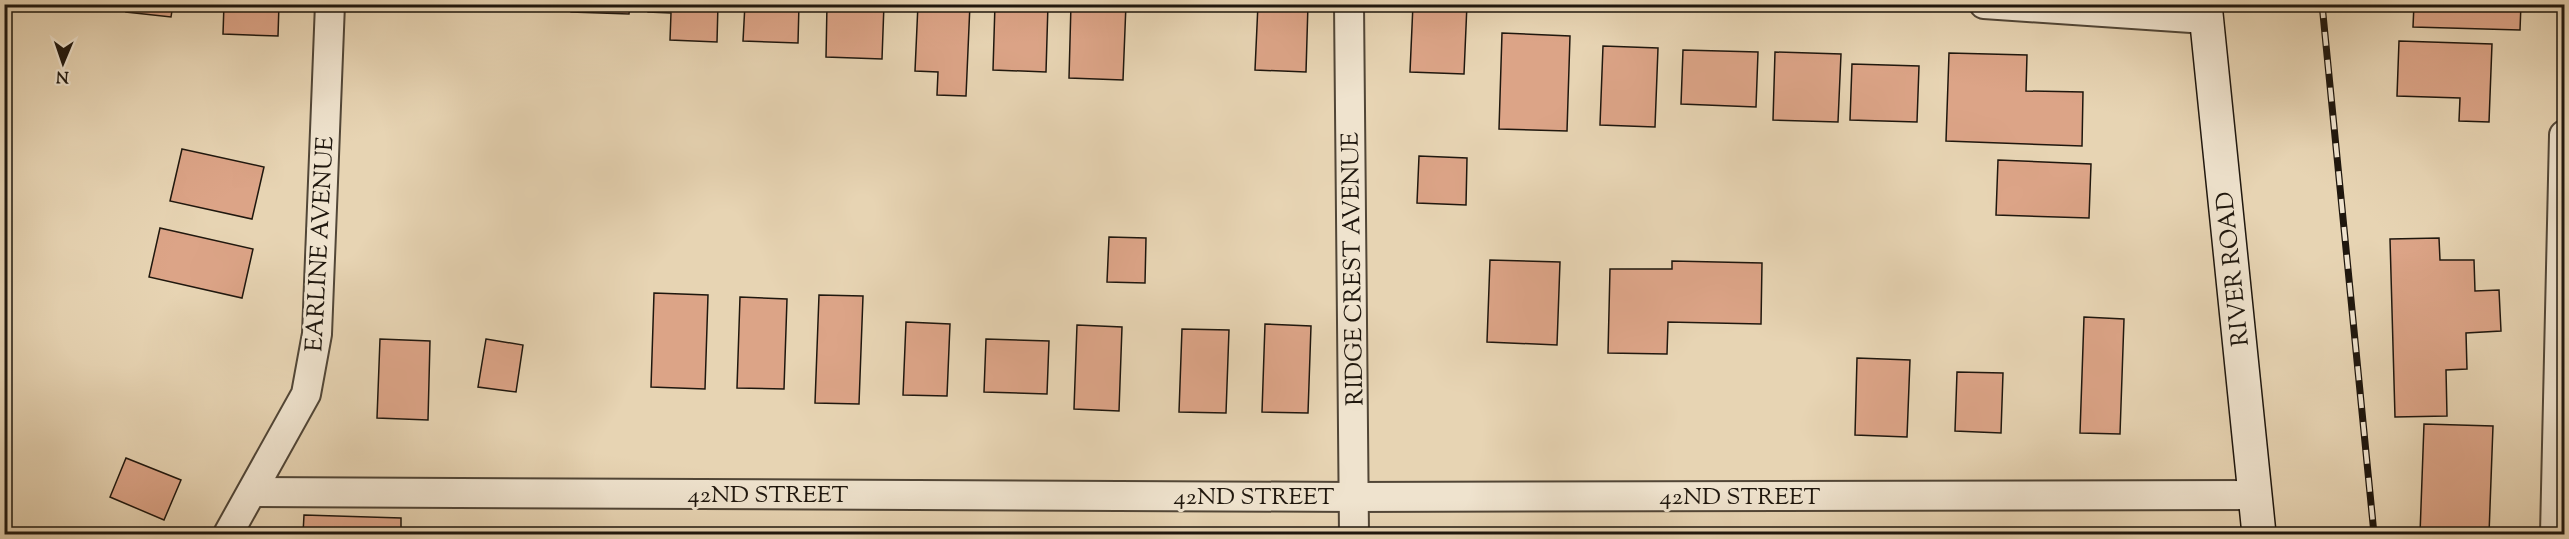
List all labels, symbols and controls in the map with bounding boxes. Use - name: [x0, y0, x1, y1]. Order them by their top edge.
- north arrow: [33, 33, 93, 93]
- text: N: [56, 64, 69, 87]
- street label: RIDGE CREST AVENUE: [1335, 131, 1373, 406]
- street label: EARLINE AVENUE: [298, 135, 344, 353]
- street label: RIVER ROAD: [2209, 190, 2259, 348]
- street label: 42ND STREET: [688, 479, 849, 513]
- street label: 42ND STREET: [1174, 481, 1335, 515]
- street label: 42ND STREET: [1660, 481, 1821, 515]

